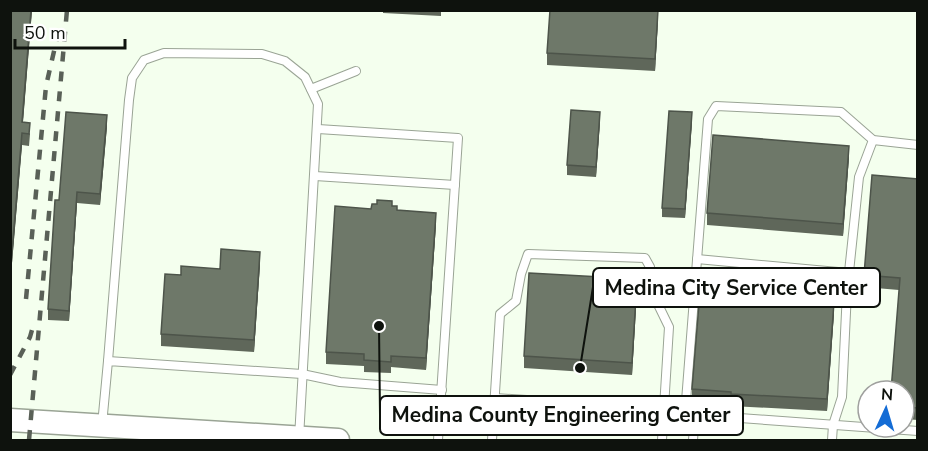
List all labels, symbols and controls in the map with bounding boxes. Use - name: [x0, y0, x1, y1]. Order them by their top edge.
- scale bar: [15, 12, 124, 50]
- text: 50 m: [24, 21, 66, 45]
- callout: Medina City Service Center: [593, 268, 880, 307]
- text: Medina City Service Center: [604, 274, 868, 302]
- north arrow: [856, 379, 916, 439]
- text: N: [880, 384, 894, 406]
- callout: Medina County Engineering Center: [380, 396, 743, 435]
- text: Medina County Engineering Center: [392, 401, 731, 429]

